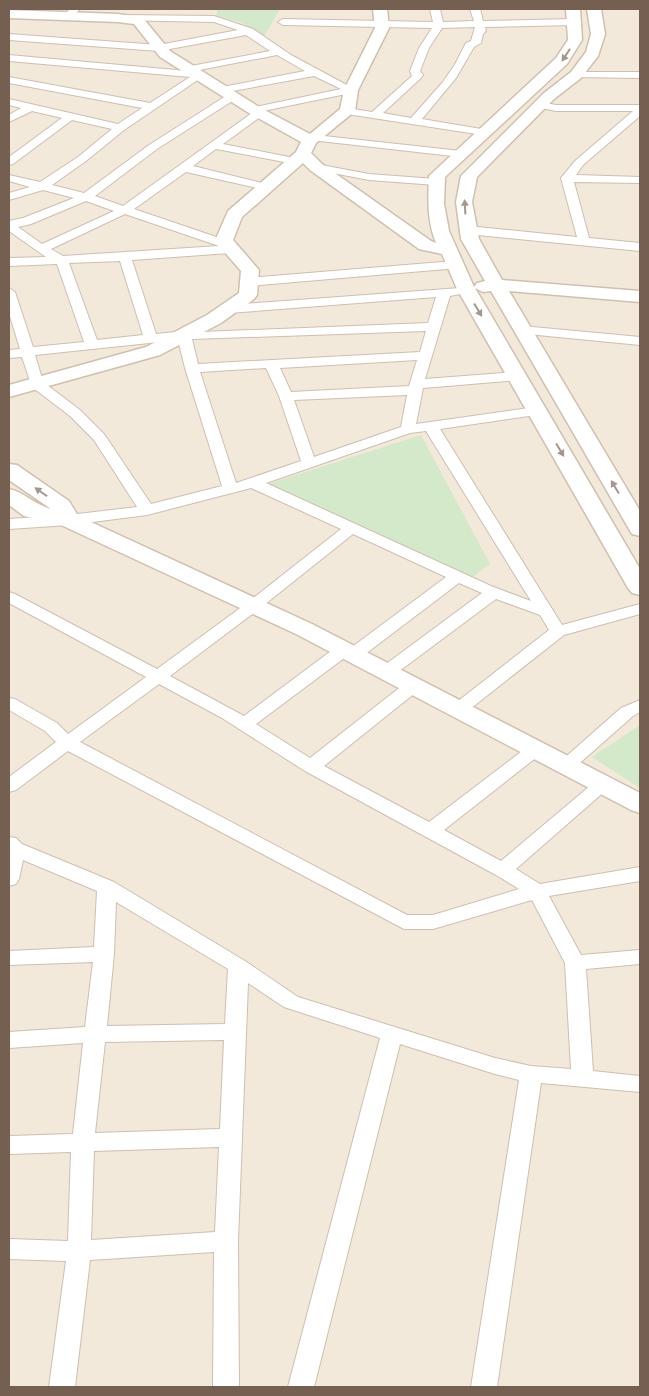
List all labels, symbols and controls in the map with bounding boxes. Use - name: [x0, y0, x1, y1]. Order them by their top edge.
- one-way arrow: [561, 48, 571, 61]
- one-way arrow: [461, 198, 469, 214]
- one-way arrow: [474, 303, 483, 316]
- one-way arrow: [555, 444, 564, 457]
- one-way arrow: [611, 480, 620, 493]
- one-way arrow: [35, 487, 48, 497]

